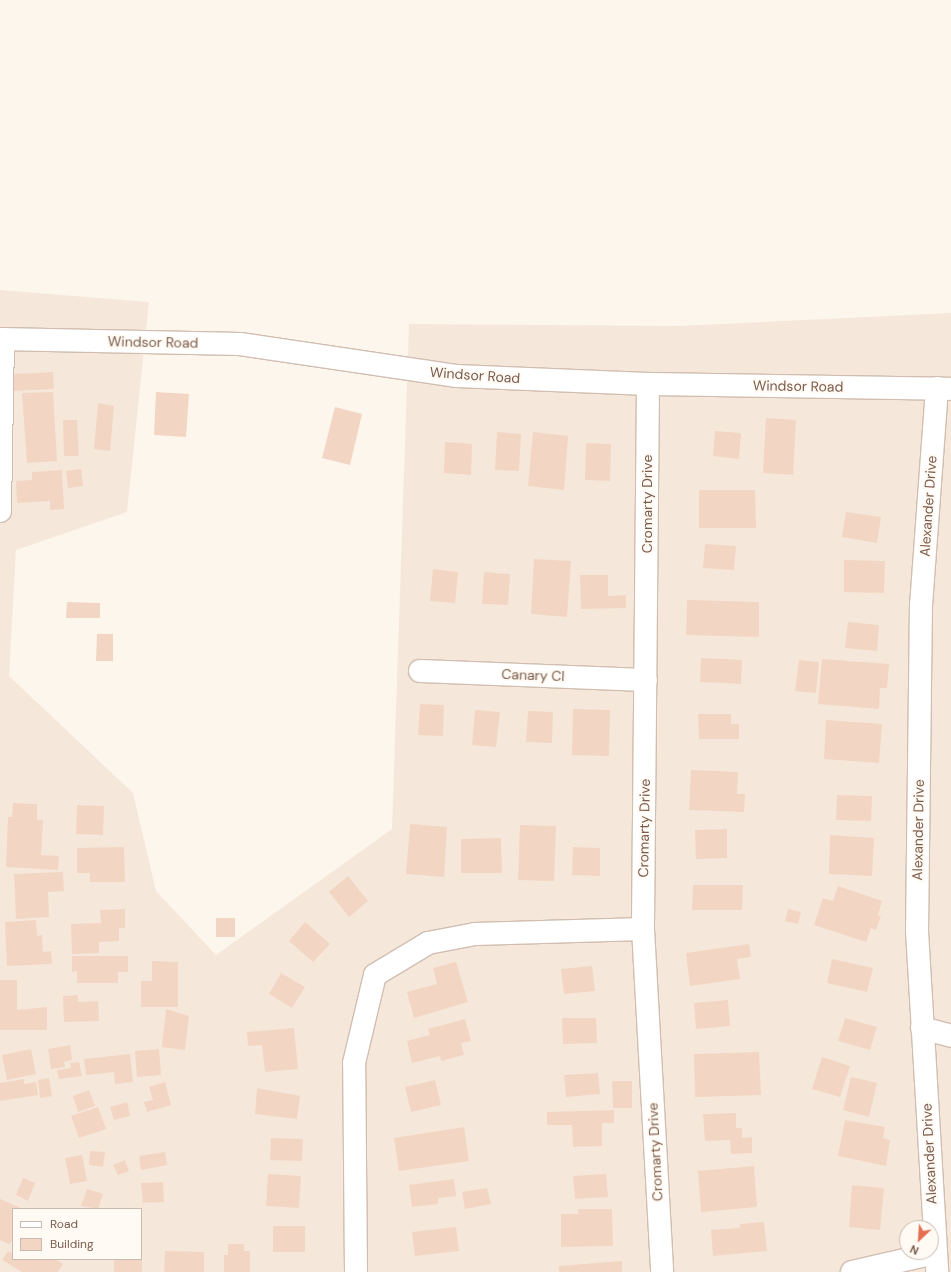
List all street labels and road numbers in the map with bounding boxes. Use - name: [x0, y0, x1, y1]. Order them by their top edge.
- street label: Windsor Road: [108, 333, 198, 351]
- street label: Windsor Road: [429, 363, 521, 387]
- street label: Windsor Road: [753, 377, 843, 395]
- street label: Cromarty Drive: [639, 455, 655, 553]
- street label: Alexander Drive: [916, 455, 940, 557]
- street label: Canary Cl: [501, 666, 565, 684]
- street label: Cromarty Drive: [635, 779, 653, 877]
- street label: Alexander Drive: [909, 779, 927, 881]
- street label: Cromarty Drive: [644, 1102, 666, 1202]
- street label: Alexander Drive: [918, 1103, 940, 1205]

